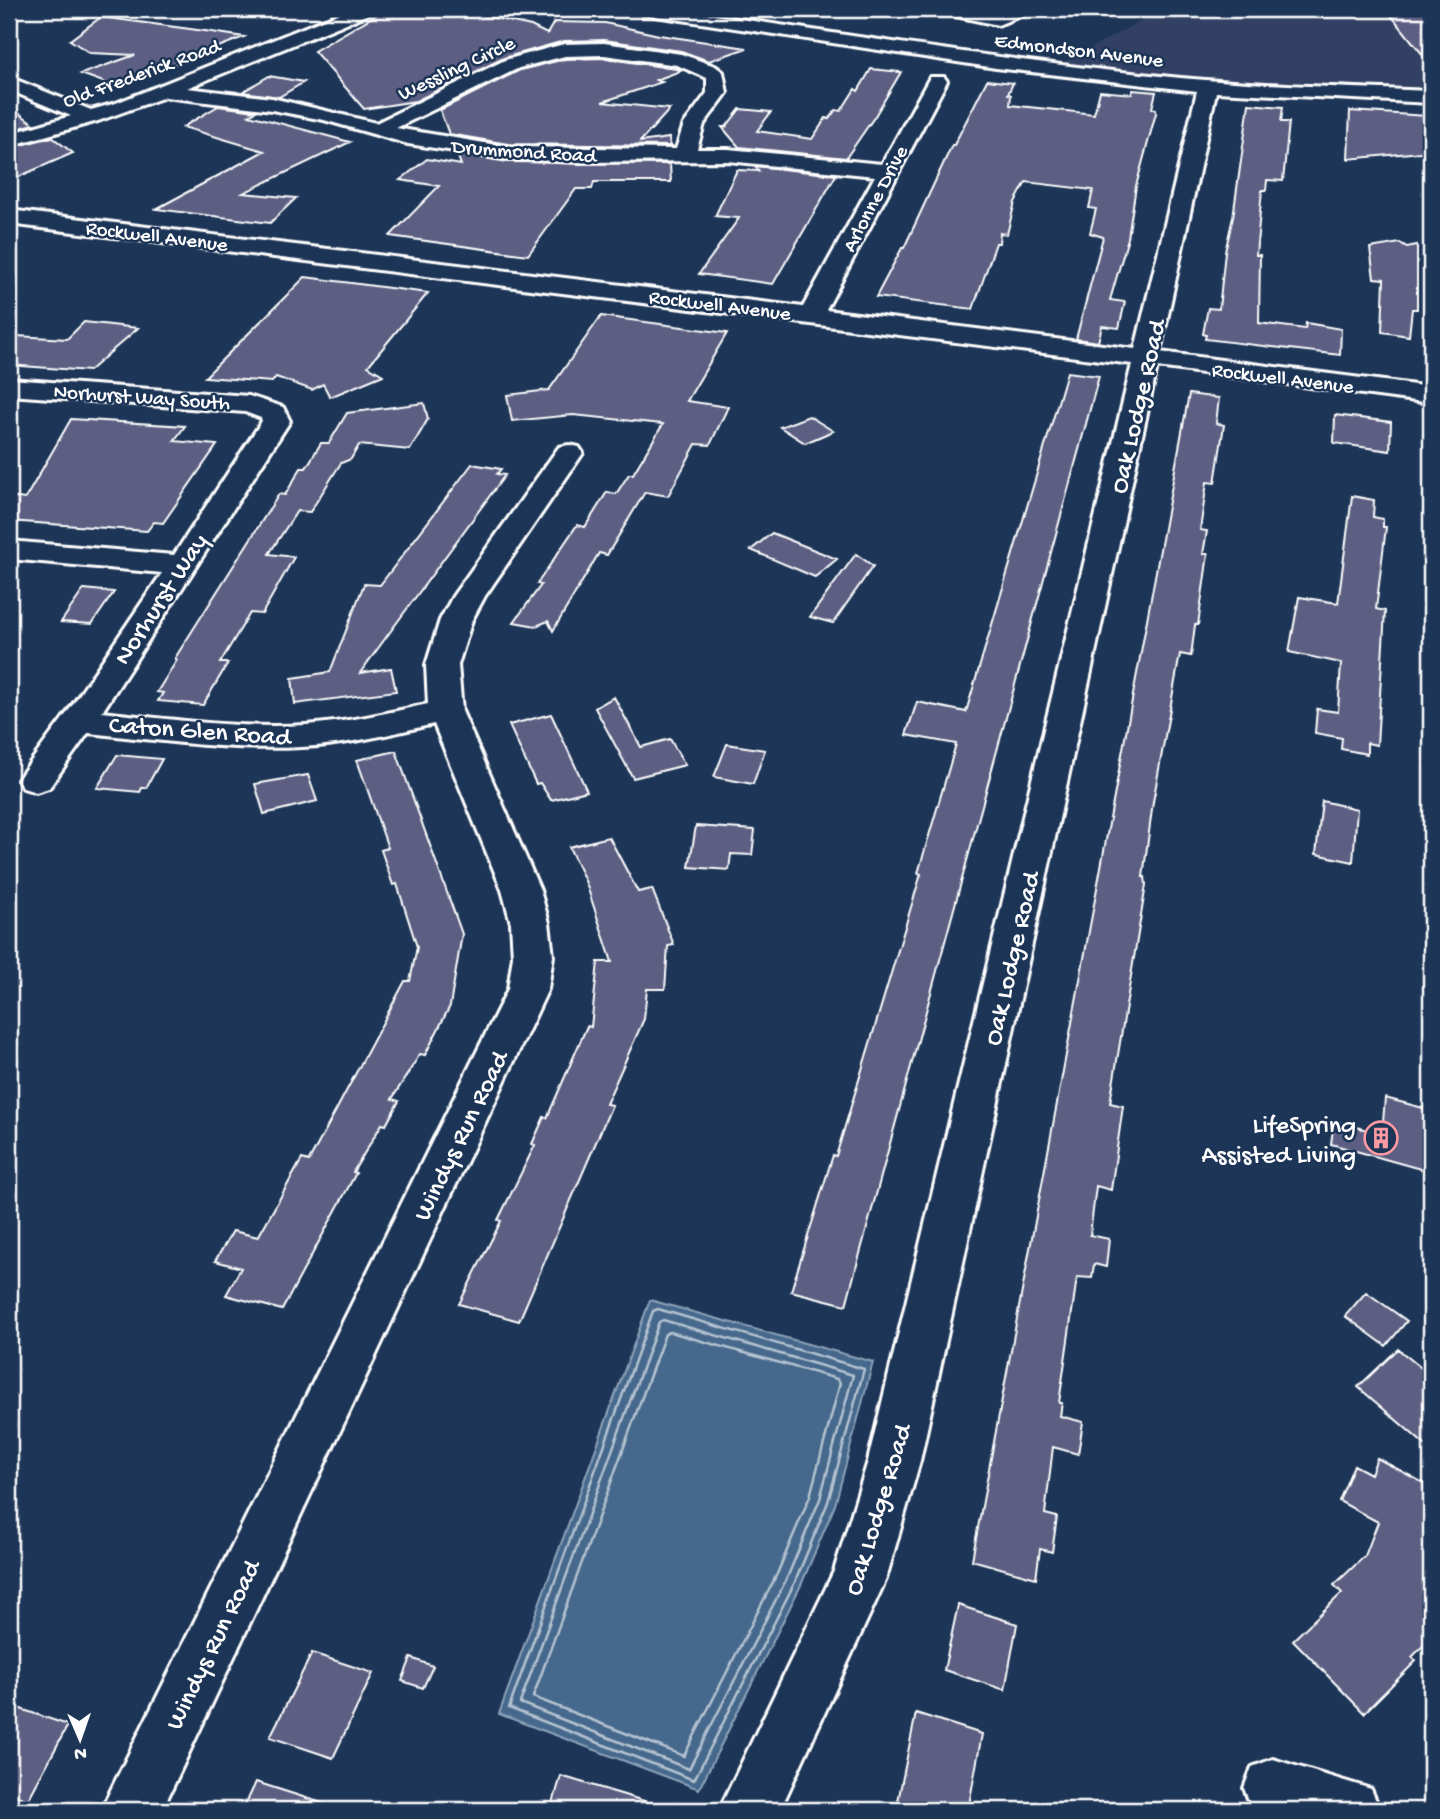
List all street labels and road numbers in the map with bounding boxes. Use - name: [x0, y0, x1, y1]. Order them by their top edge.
- street label: Edmondson Avenue: [993, 30, 1166, 75]
- street label: Wessling Circle: [395, 32, 521, 108]
- street label: Old Frederick Road: [60, 35, 226, 115]
- street label: Drummond Road: [449, 136, 599, 171]
- street label: Arlonne Drive: [839, 141, 916, 257]
- street label: Rockwell Avenue: [84, 217, 230, 260]
- street label: Rockwell Avenue: [647, 286, 793, 329]
- street label: Oak Lodge Road: [1105, 315, 1176, 497]
- street label: Rockwell Avenue: [1210, 359, 1356, 402]
- street label: Norhurst Way South: [53, 381, 231, 418]
- street label: Norhurst Way: [109, 529, 217, 672]
- street label: Caton Glen Road: [108, 712, 293, 755]
- street label: Oak Lodge Road: [979, 867, 1050, 1049]
- street label: Windys Run Road: [409, 1045, 518, 1227]
- street label: Oak Lodge Road: [840, 1419, 922, 1600]
- street label: Windys Run Road: [161, 1554, 270, 1736]

